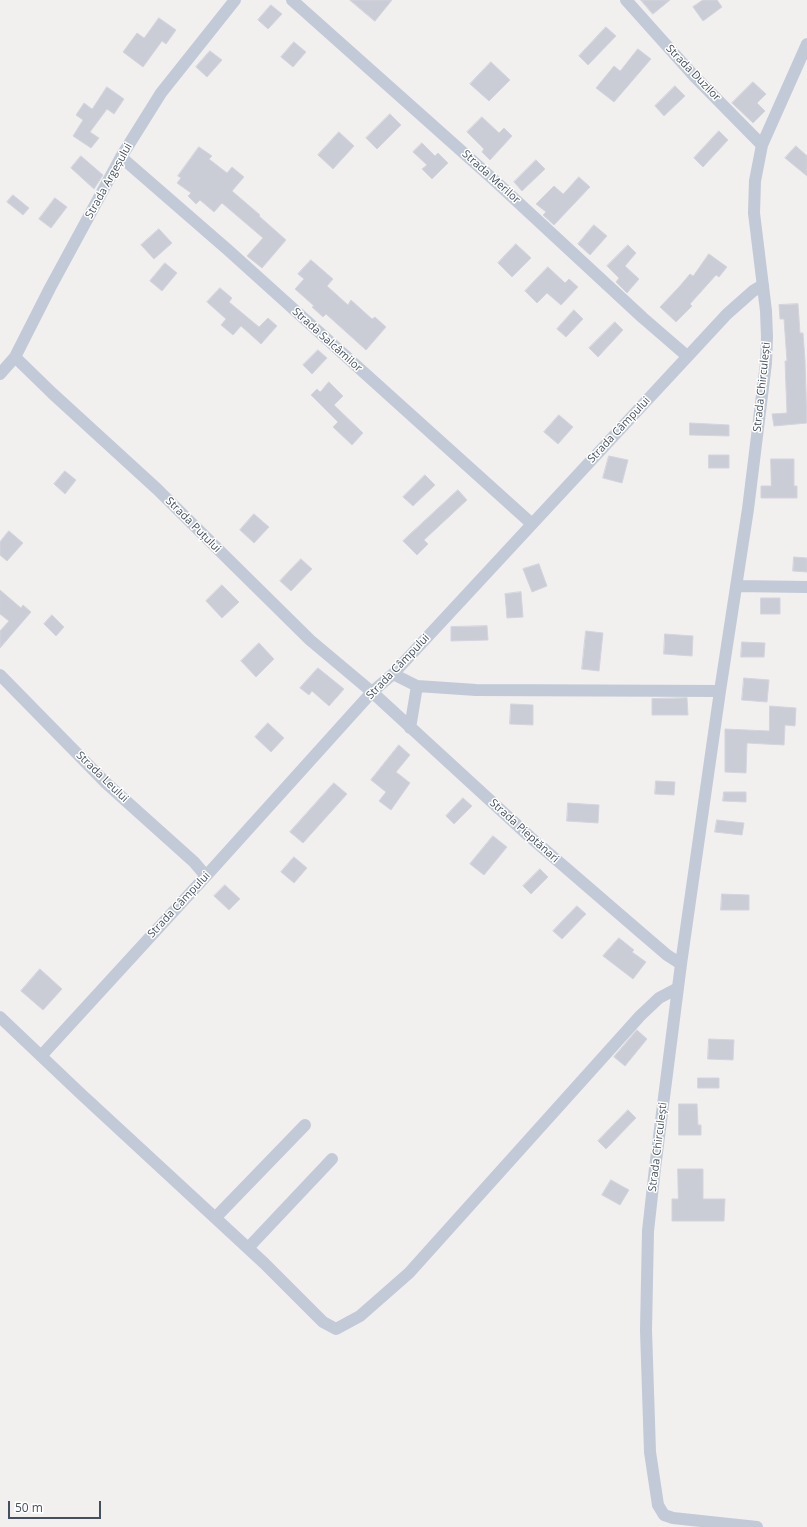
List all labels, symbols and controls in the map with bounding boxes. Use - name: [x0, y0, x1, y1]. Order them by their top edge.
- street label: Strada Duzilor: [663, 42, 723, 104]
- street label: Strada Argeșului: [83, 141, 135, 221]
- street label: Strada Merilor: [459, 148, 523, 206]
- street label: Strada Salcâmilor: [289, 305, 365, 375]
- street label: Strada Chirculești: [751, 341, 773, 433]
- street label: Strada Câmpului: [585, 394, 653, 466]
- street label: Strada Puțului: [163, 495, 223, 555]
- street label: Strada Câmpului: [364, 632, 432, 702]
- street label: Strada Leului: [73, 749, 131, 805]
- street label: Strada Pieptănari: [487, 796, 561, 866]
- street label: Strada Câmpului: [145, 869, 213, 941]
- street label: Strada Chirculești: [646, 1101, 670, 1193]
- scale bar: [10, 1493, 103, 1519]
- text: 50 m: [15, 1499, 43, 1516]

